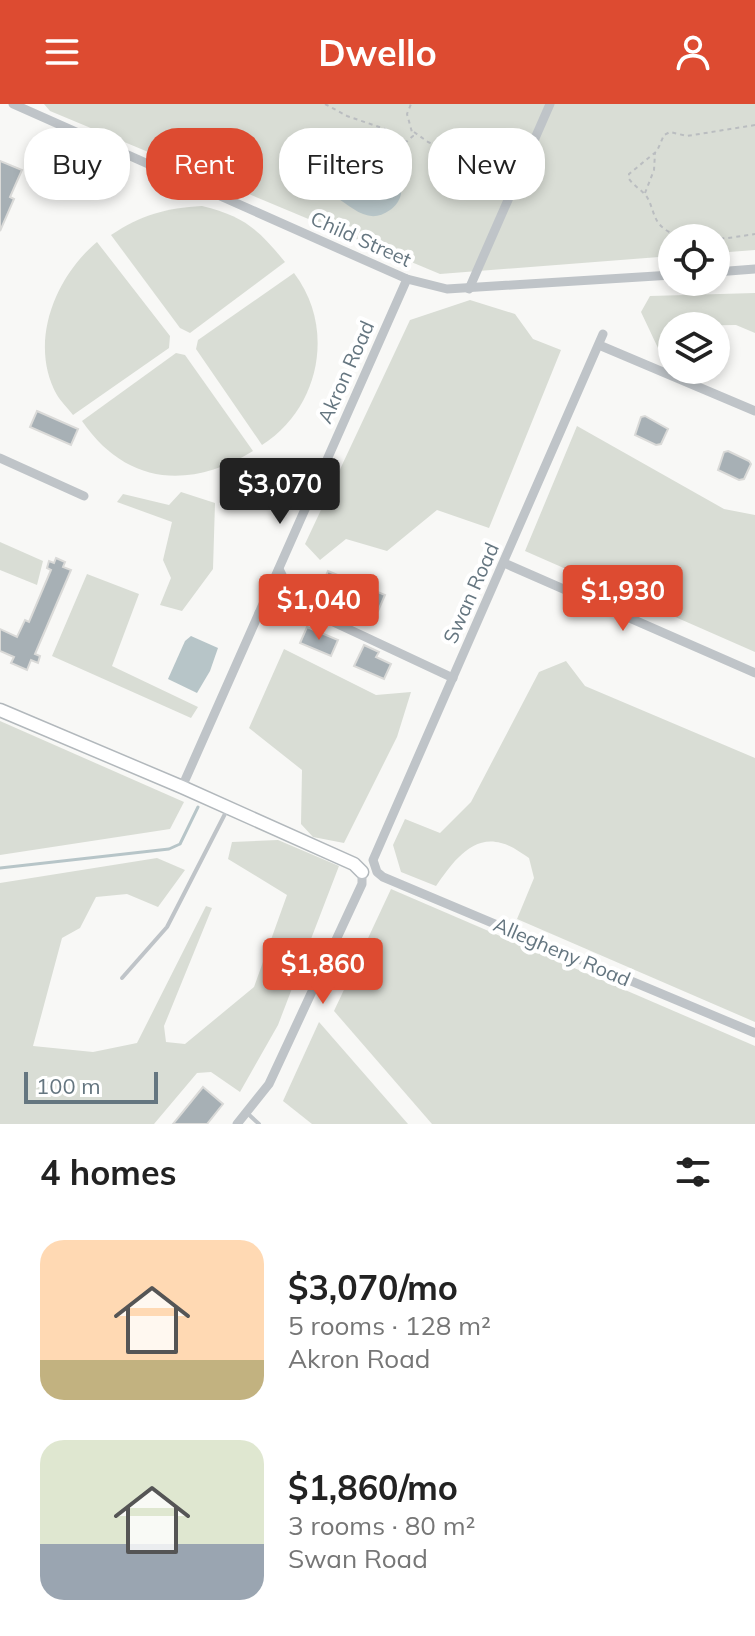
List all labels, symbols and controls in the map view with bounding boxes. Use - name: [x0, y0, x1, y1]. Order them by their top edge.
- icon: menu: [40, 30, 84, 74]
- text: Dwello: [318, 30, 437, 75]
- icon: person: [671, 30, 715, 74]
- chip: Buy: [24, 128, 130, 200]
- chip: Rent: [146, 128, 263, 200]
- chip: Filters: [279, 128, 412, 200]
- chip: New: [428, 128, 545, 200]
- street label: Child Street: [307, 205, 415, 272]
- map controls: [658, 224, 730, 384]
- button: locate: [658, 224, 730, 296]
- button: layers: [658, 312, 730, 384]
- street label: Akron Road: [312, 317, 379, 427]
- pin: $3,070: [215, 458, 345, 526]
- text: $3,070: [238, 467, 322, 500]
- street label: Swan Road: [437, 539, 504, 647]
- pin: $1,930: [558, 565, 688, 633]
- pin: $1,040: [254, 574, 384, 642]
- text: $1,930: [581, 574, 665, 607]
- text: $1,040: [277, 583, 361, 616]
- street label: Allegheny Road: [490, 911, 634, 992]
- pin: $1,860: [258, 938, 388, 1006]
- text: $1,860: [281, 947, 365, 980]
- scale bar: [24, 1068, 158, 1104]
- text: 100 m: [36, 1072, 101, 1100]
- icon: filters: [671, 1150, 715, 1194]
- text: 4 homes: [40, 1151, 177, 1194]
- text: $3,070/mo: [288, 1266, 458, 1309]
- icon: home: [104, 1272, 200, 1368]
- text: 5 rooms · 128 m²: [288, 1309, 491, 1342]
- text: Akron Road: [288, 1342, 430, 1375]
- text: $1,860/mo: [288, 1466, 458, 1509]
- icon: home: [104, 1472, 200, 1568]
- text: 3 rooms · 80 m²: [288, 1509, 475, 1542]
- text: Swan Road: [288, 1542, 428, 1575]

